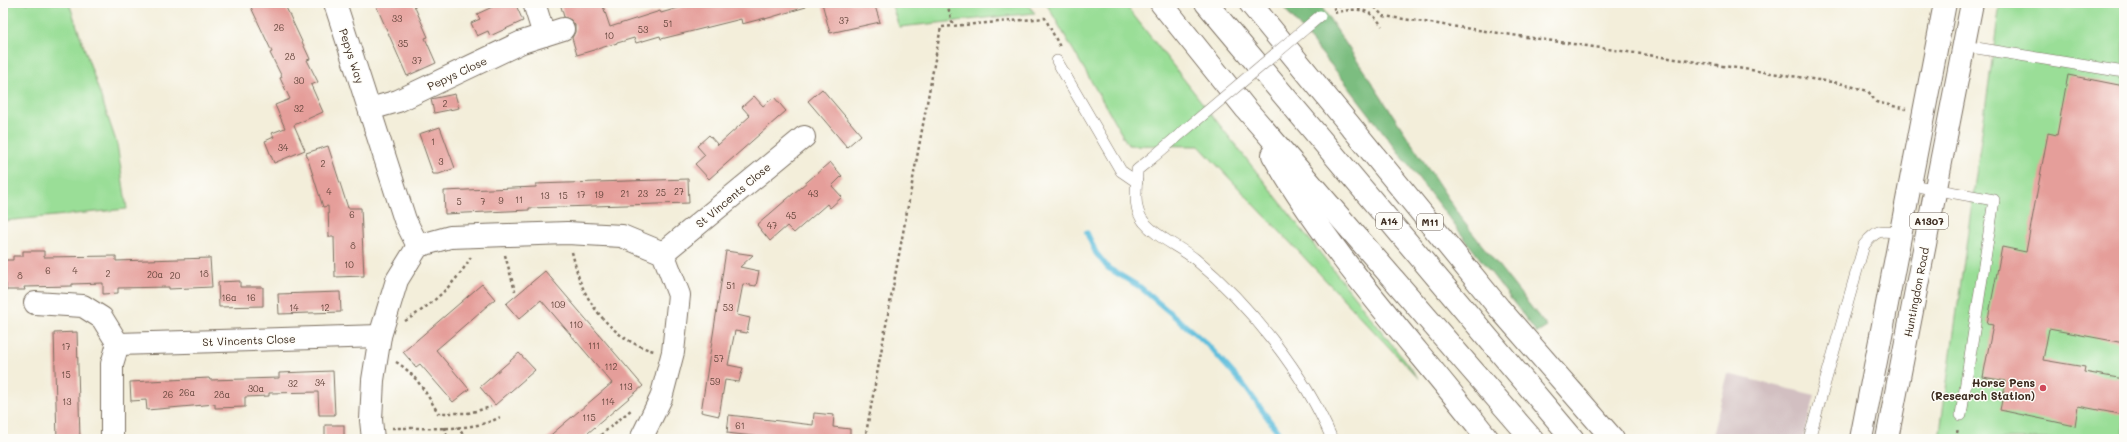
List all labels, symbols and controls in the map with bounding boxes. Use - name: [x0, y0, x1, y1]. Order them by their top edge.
- house number: 33: [392, 13, 402, 24]
- house number: 37: [839, 15, 849, 26]
- house number: 51: [663, 18, 673, 29]
- house number: 26: [274, 22, 284, 33]
- house number: 53: [638, 24, 648, 35]
- street label: Pepys Way: [336, 26, 368, 86]
- house number: 10: [604, 30, 614, 41]
- house number: 35: [398, 38, 408, 49]
- house number: 28: [285, 51, 296, 62]
- street label: Pepys Close: [425, 53, 489, 93]
- house number: 37: [412, 55, 422, 66]
- house number: 30: [294, 75, 305, 86]
- house number: 2: [442, 98, 448, 109]
- house number: 32: [294, 103, 304, 114]
- house number: 1: [431, 136, 435, 147]
- house number: 34: [278, 142, 289, 153]
- house number: 3: [438, 156, 444, 167]
- house number: 2: [320, 158, 326, 169]
- street label: St Vincents Close: [692, 159, 774, 231]
- house number: 4: [326, 186, 332, 197]
- house number: 27: [674, 186, 684, 197]
- house number: 25: [656, 187, 666, 198]
- house number: 21: [620, 188, 630, 199]
- house number: 23: [638, 188, 648, 199]
- house number: 43: [808, 188, 818, 199]
- house number: 17: [576, 189, 586, 200]
- house number: 19: [594, 189, 604, 200]
- house number: 13: [540, 190, 550, 201]
- house number: 15: [558, 190, 568, 201]
- house number: 11: [515, 194, 523, 205]
- house number: 9: [498, 195, 504, 206]
- house number: 5: [456, 196, 462, 207]
- house number: 7: [480, 196, 486, 207]
- house number: 6: [349, 209, 355, 220]
- house number: 45: [786, 210, 796, 221]
- road number: A14: [1376, 213, 1402, 229]
- road number: A1307: [1910, 213, 1948, 229]
- road number: M11: [1417, 214, 1443, 230]
- house number: 47: [767, 220, 777, 231]
- house number: 8: [350, 240, 356, 251]
- street label: Huntingdon Road: [1900, 246, 1932, 338]
- house number: 10: [344, 259, 354, 270]
- house number: 6: [45, 265, 51, 276]
- house number: 4: [72, 265, 78, 276]
- house number: 2: [105, 268, 111, 279]
- house number: 18: [199, 268, 209, 279]
- house number: 20a: [147, 269, 163, 280]
- house number: 8: [17, 270, 23, 281]
- house number: 20: [170, 270, 181, 281]
- house number: 51: [726, 280, 736, 291]
- house number: 16a: [221, 292, 237, 303]
- house number: 16: [246, 292, 256, 303]
- house number: 109: [551, 299, 566, 310]
- house number: 14: [289, 302, 299, 313]
- house number: 12: [320, 302, 330, 313]
- house number: 53: [723, 302, 733, 313]
- house number: 110: [569, 319, 583, 330]
- street label: St Vincents Close: [202, 331, 296, 349]
- house number: 111: [588, 340, 600, 351]
- house number: 17: [61, 341, 71, 352]
- house number: 57: [714, 353, 724, 364]
- house number: 112: [604, 361, 618, 372]
- house number: 15: [61, 369, 71, 380]
- place label: Horse Pens (Research Station): [1931, 375, 2035, 403]
- house number: 59: [710, 376, 721, 387]
- house number: 34: [315, 377, 326, 388]
- house number: 32: [288, 378, 298, 389]
- house number: 113: [619, 381, 633, 392]
- house number: 30a: [248, 383, 265, 394]
- marker: Horse Pens (Research Station): [2038, 383, 2048, 393]
- house number: 26a: [179, 387, 195, 398]
- house number: 26: [163, 389, 173, 400]
- house number: 28a: [214, 389, 230, 400]
- house number: 13: [62, 396, 72, 407]
- house number: 114: [601, 396, 615, 407]
- house number: 115: [582, 412, 596, 423]
- house number: 61: [735, 420, 745, 431]

